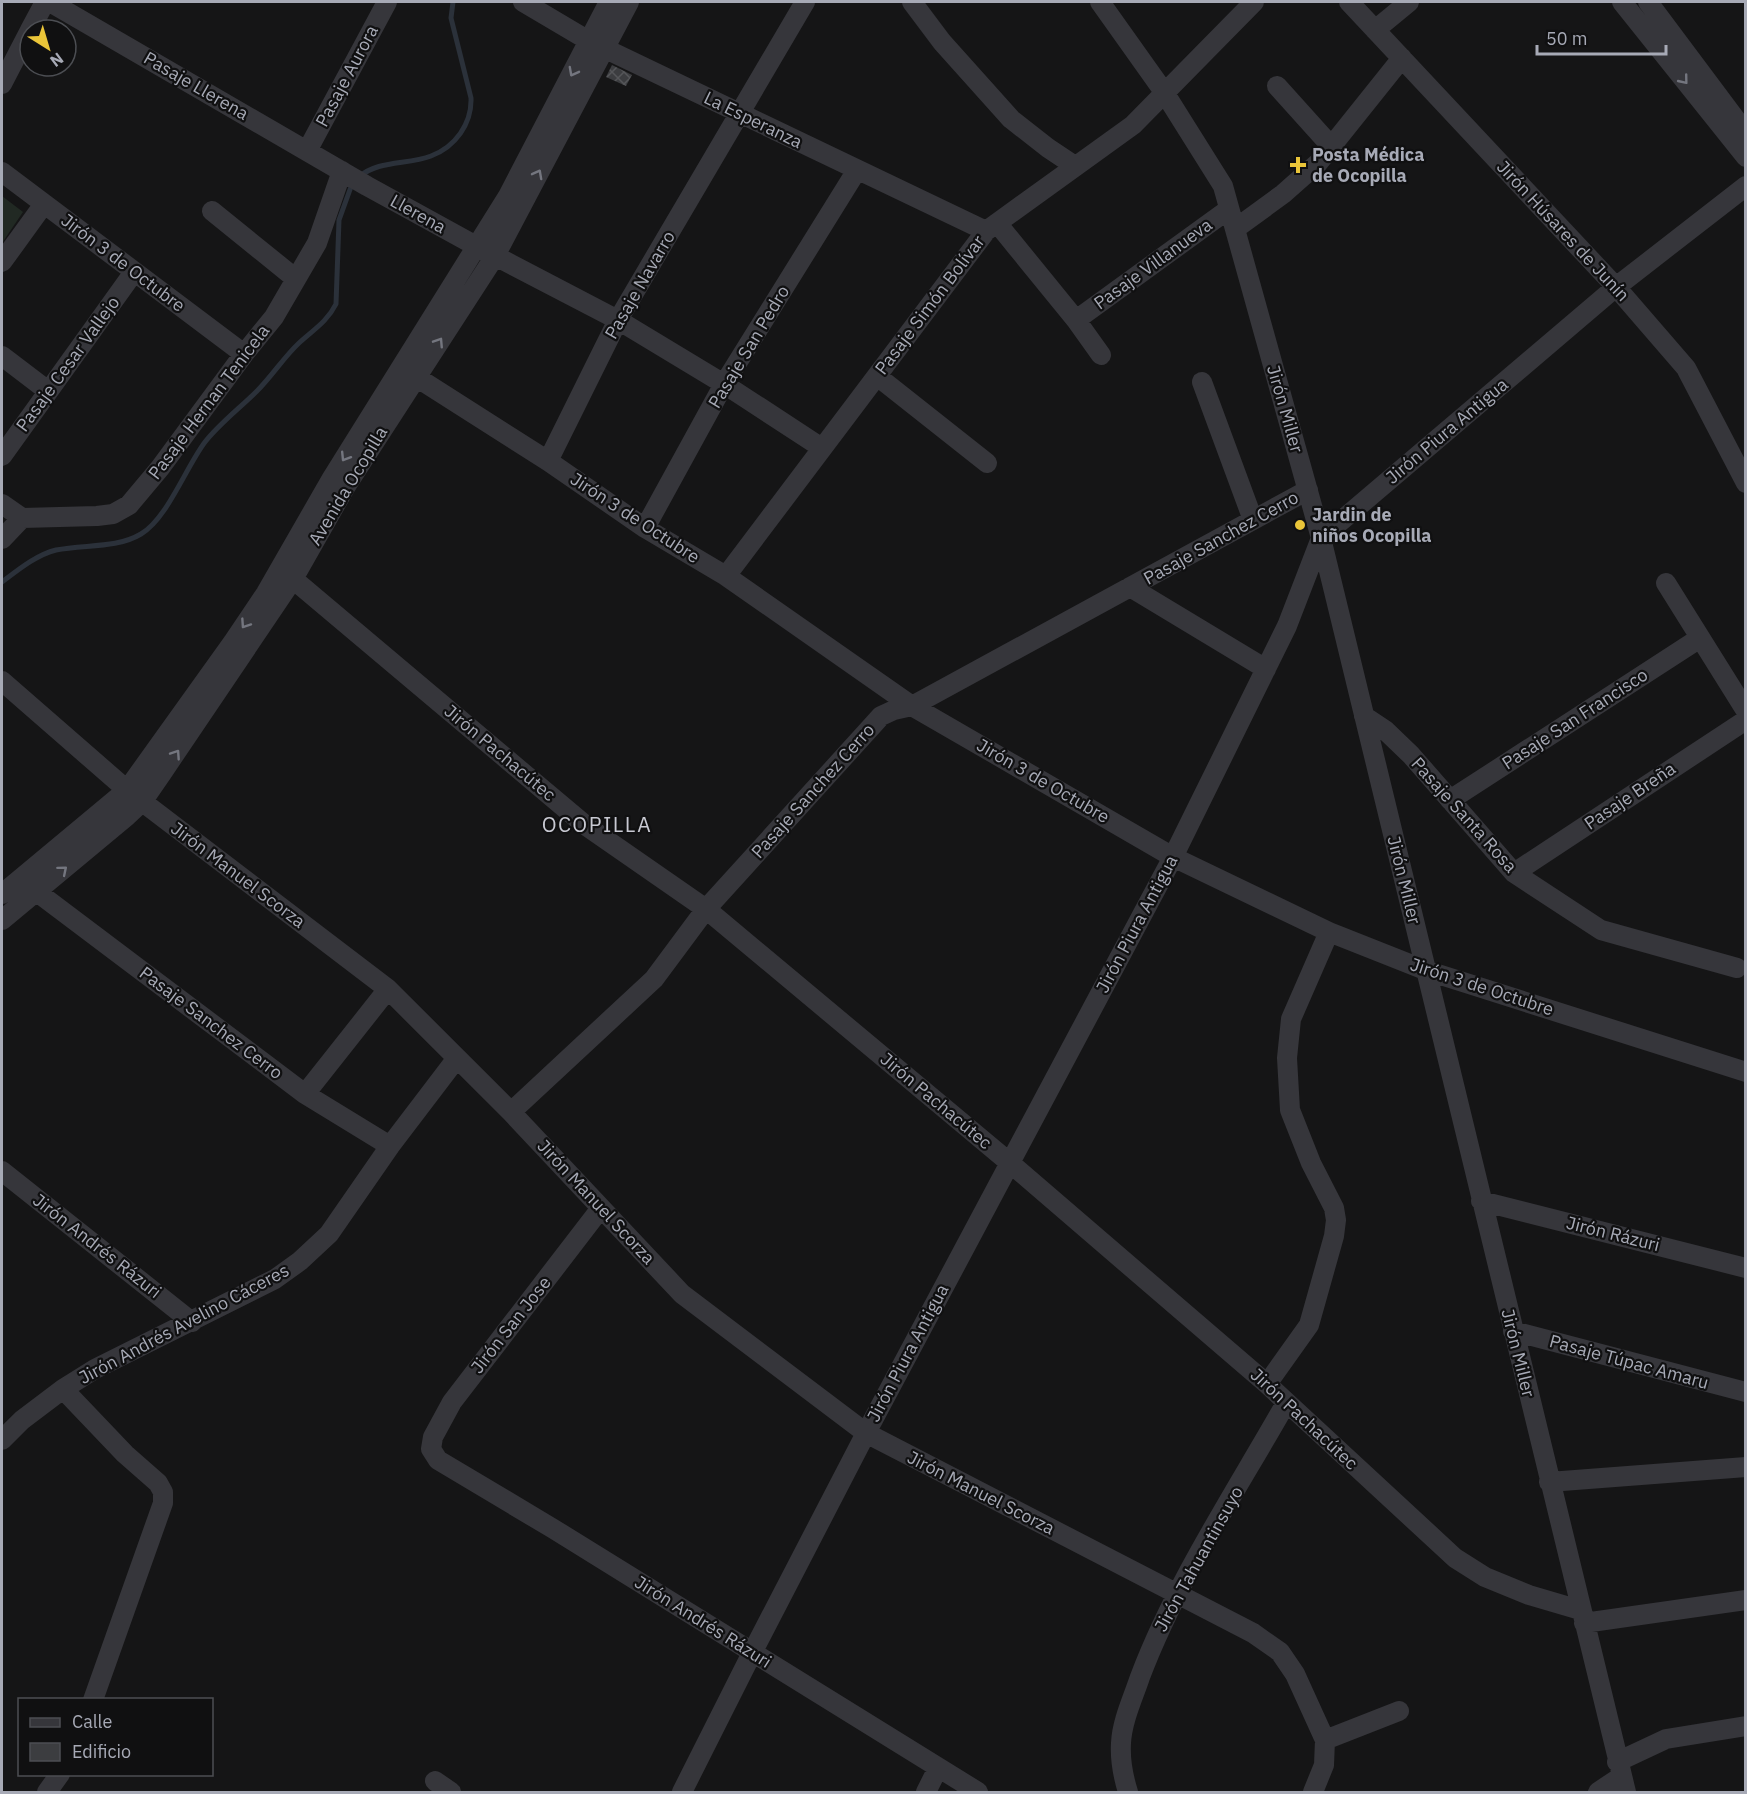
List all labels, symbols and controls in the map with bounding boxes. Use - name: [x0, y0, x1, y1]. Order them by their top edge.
- north arrow: [18, 18, 78, 78]
- scale bar: [1537, 18, 1666, 56]
- street label: Pasaje Aurora: [310, 21, 383, 131]
- text: 50 m: [1546, 27, 1588, 50]
- street label: Pasaje Llerena: [140, 46, 253, 125]
- text: N: [46, 49, 68, 71]
- one-way arrow: [569, 66, 580, 76]
- one-way arrow: [1677, 73, 1688, 84]
- street label: La Esperanza: [700, 86, 807, 153]
- place label: Posta Médica de Ocopilla: [1312, 143, 1424, 187]
- street label: Jirón Húsares de Junín: [1492, 155, 1635, 306]
- marker: Posta Médica de Ocopilla: [1289, 156, 1307, 174]
- one-way arrow: [531, 170, 542, 181]
- street label: Llerena: [386, 189, 450, 238]
- street label: Jirón 3 de Octubre: [57, 208, 190, 317]
- street label: Pasaje Villanueva: [1089, 213, 1217, 314]
- street label: Pasaje Navarro: [599, 227, 680, 343]
- street label: Pasaje Simón Bolívar: [870, 230, 990, 379]
- street label: Pasaje San Pedro: [703, 281, 794, 412]
- street label: Pasaje Cesar Vallejo: [11, 291, 124, 436]
- street label: Pasaje Hernan Tenicela: [143, 319, 275, 484]
- one-way arrow: [432, 338, 443, 349]
- street label: Jirón Miller: [1262, 362, 1309, 456]
- street label: Jirón Piura Antigua: [1381, 373, 1513, 488]
- street label: Avenida Ocopilla: [303, 422, 392, 549]
- one-way arrow: [342, 450, 353, 461]
- street label: Jirón 3 de Octubre: [566, 467, 704, 568]
- street label: Pasaje Sanchez Cerro: [1139, 485, 1302, 590]
- place label: Jardin de niños Ocopilla: [1312, 503, 1431, 547]
- marker: Jardin de niños Ocopilla: [1293, 518, 1307, 532]
- one-way arrow: [241, 618, 253, 628]
- street label: Pasaje San Francisco: [1497, 663, 1652, 774]
- street label: Jirón Pachacútec: [440, 699, 561, 806]
- street label: Pasaje Sanchez Cerro: [746, 718, 879, 863]
- street label: Jirón 3 de Octubre: [973, 733, 1114, 828]
- one-way arrow: [169, 750, 180, 761]
- street label: Pasaje Santa Rosa: [1406, 752, 1523, 877]
- street label: Pasaje Breña: [1580, 756, 1680, 835]
- district label: OCOPILLA: [542, 810, 652, 838]
- street label: Jirón Manuel Scorza: [166, 817, 310, 933]
- street label: Jirón Miller: [1382, 833, 1427, 927]
- street label: Jirón Piura Antigua: [1091, 851, 1183, 997]
- one-way arrow: [56, 866, 67, 877]
- street label: Jirón 3 de Octubre: [1407, 952, 1557, 1021]
- street label: Pasaje Sanchez Cerro: [135, 961, 288, 1084]
- street label: Jirón Pachacútec: [876, 1047, 997, 1154]
- street label: Jirón Manuel Scorza: [533, 1134, 660, 1269]
- street label: Jirón Andrés Rázuri: [28, 1188, 166, 1303]
- street label: Jirón Rázuri: [1564, 1211, 1662, 1256]
- street label: Jirón Andrés Avelino Cáceres: [75, 1258, 293, 1389]
- street label: Jirón San Jose: [465, 1271, 556, 1378]
- street label: Jirón Piura Antigua: [862, 1280, 954, 1426]
- street label: Jirón Miller: [1496, 1306, 1541, 1400]
- street label: Pasaje Túpac Amaru: [1547, 1329, 1711, 1394]
- street label: Jirón Pachacútec: [1246, 1363, 1363, 1474]
- street label: Jirón Manuel Scorza: [904, 1445, 1059, 1540]
- street label: Jirón Tahuantinsuyo: [1149, 1482, 1248, 1635]
- street label: Jirón Andrés Rázuri: [631, 1570, 776, 1673]
- legend: [18, 1698, 213, 1776]
- text: Calle: [72, 1710, 112, 1733]
- text: Edificio: [72, 1740, 131, 1763]

